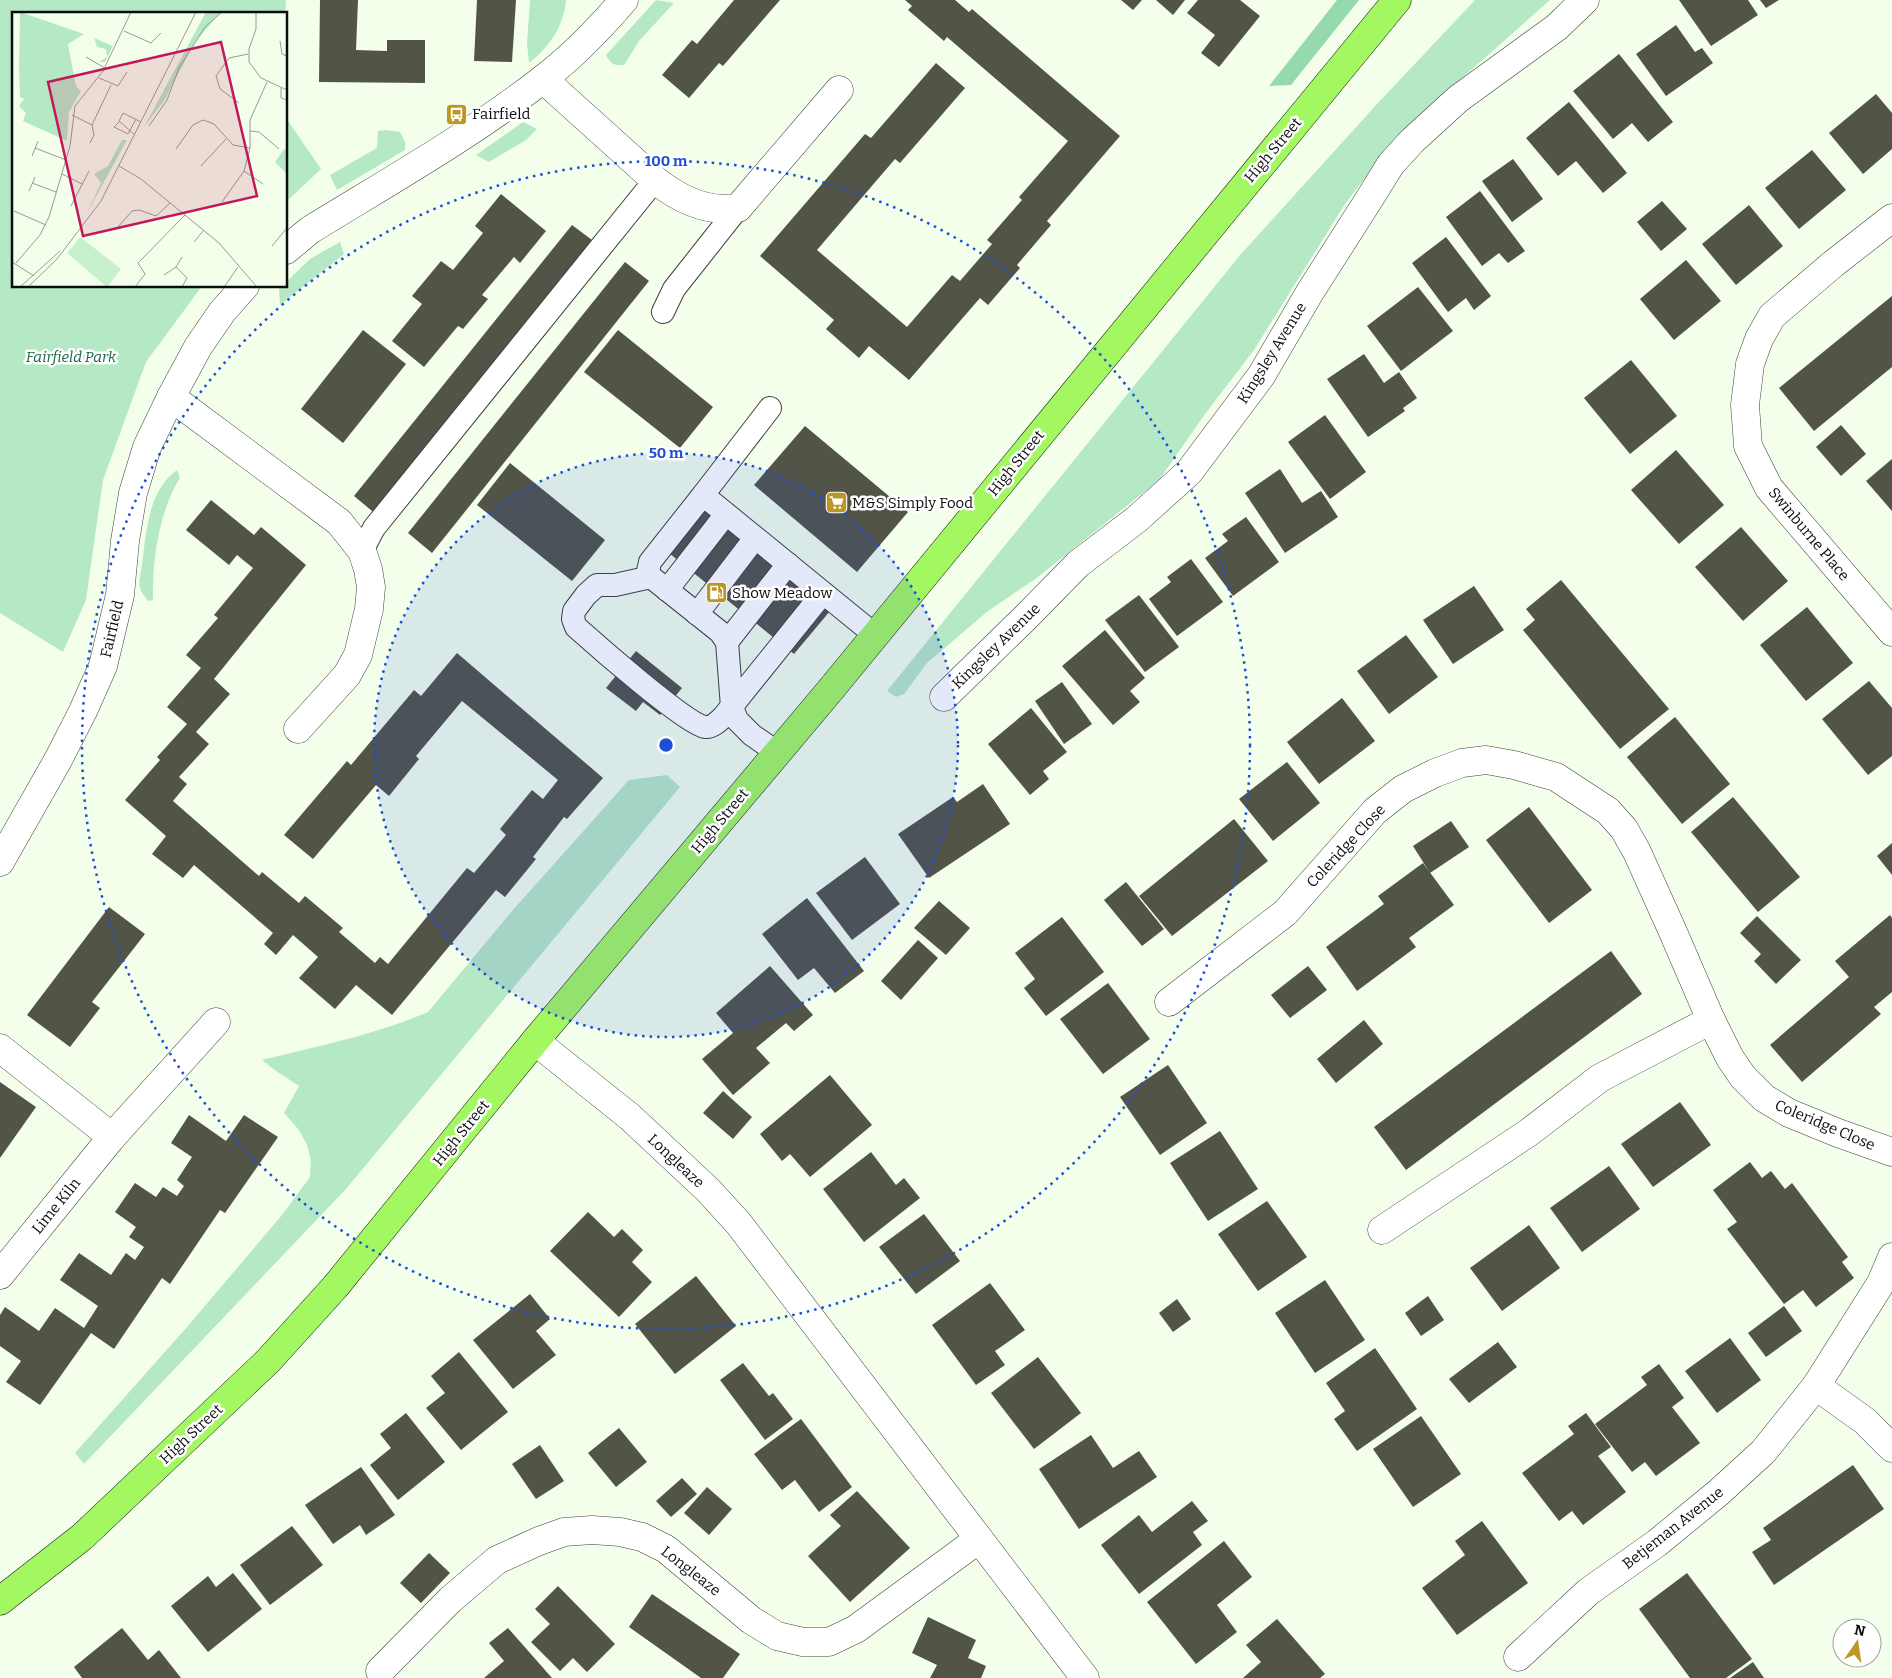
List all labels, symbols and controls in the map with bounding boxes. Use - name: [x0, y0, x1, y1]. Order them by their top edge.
- inset map: [12, 12, 288, 288]
- bus stop icon: Fairfield: [444, 102, 468, 126]
- place label: Fairfield: [472, 105, 530, 123]
- street label: High Street: [1241, 113, 1306, 186]
- text: 100 m: [645, 152, 688, 170]
- street label: Kingsley Avenue: [1234, 299, 1310, 407]
- park label: Fairfield Park: [26, 348, 117, 366]
- street label: High Street: [984, 426, 1048, 499]
- text: 50 m: [649, 444, 684, 462]
- street label: Swinburne Place: [1765, 484, 1853, 584]
- supermarket icon: M&S Simply Food: [824, 491, 848, 515]
- place label: M&S Simply Food: [852, 494, 973, 512]
- fuel station icon: Show Meadow: [704, 581, 728, 605]
- place label: Show Meadow: [732, 584, 833, 602]
- street label: Fairfield: [97, 598, 127, 659]
- street label: Kingsley Avenue: [948, 599, 1044, 693]
- centre of rings: [657, 736, 675, 754]
- street label: High Street: [688, 784, 753, 857]
- street label: Coleridge Close: [1303, 801, 1389, 891]
- street label: High Street: [429, 1096, 493, 1169]
- street label: Coleridge Close: [1772, 1096, 1878, 1154]
- street label: Longleaze: [644, 1130, 708, 1192]
- street label: Lime Kiln: [28, 1174, 84, 1238]
- street label: High Street: [156, 1400, 227, 1468]
- street label: Betjeman Avenue: [1619, 1483, 1727, 1573]
- street label: Longleaze: [658, 1542, 724, 1600]
- north arrow: [1832, 1618, 1882, 1668]
- text: N: [1853, 1621, 1867, 1640]

